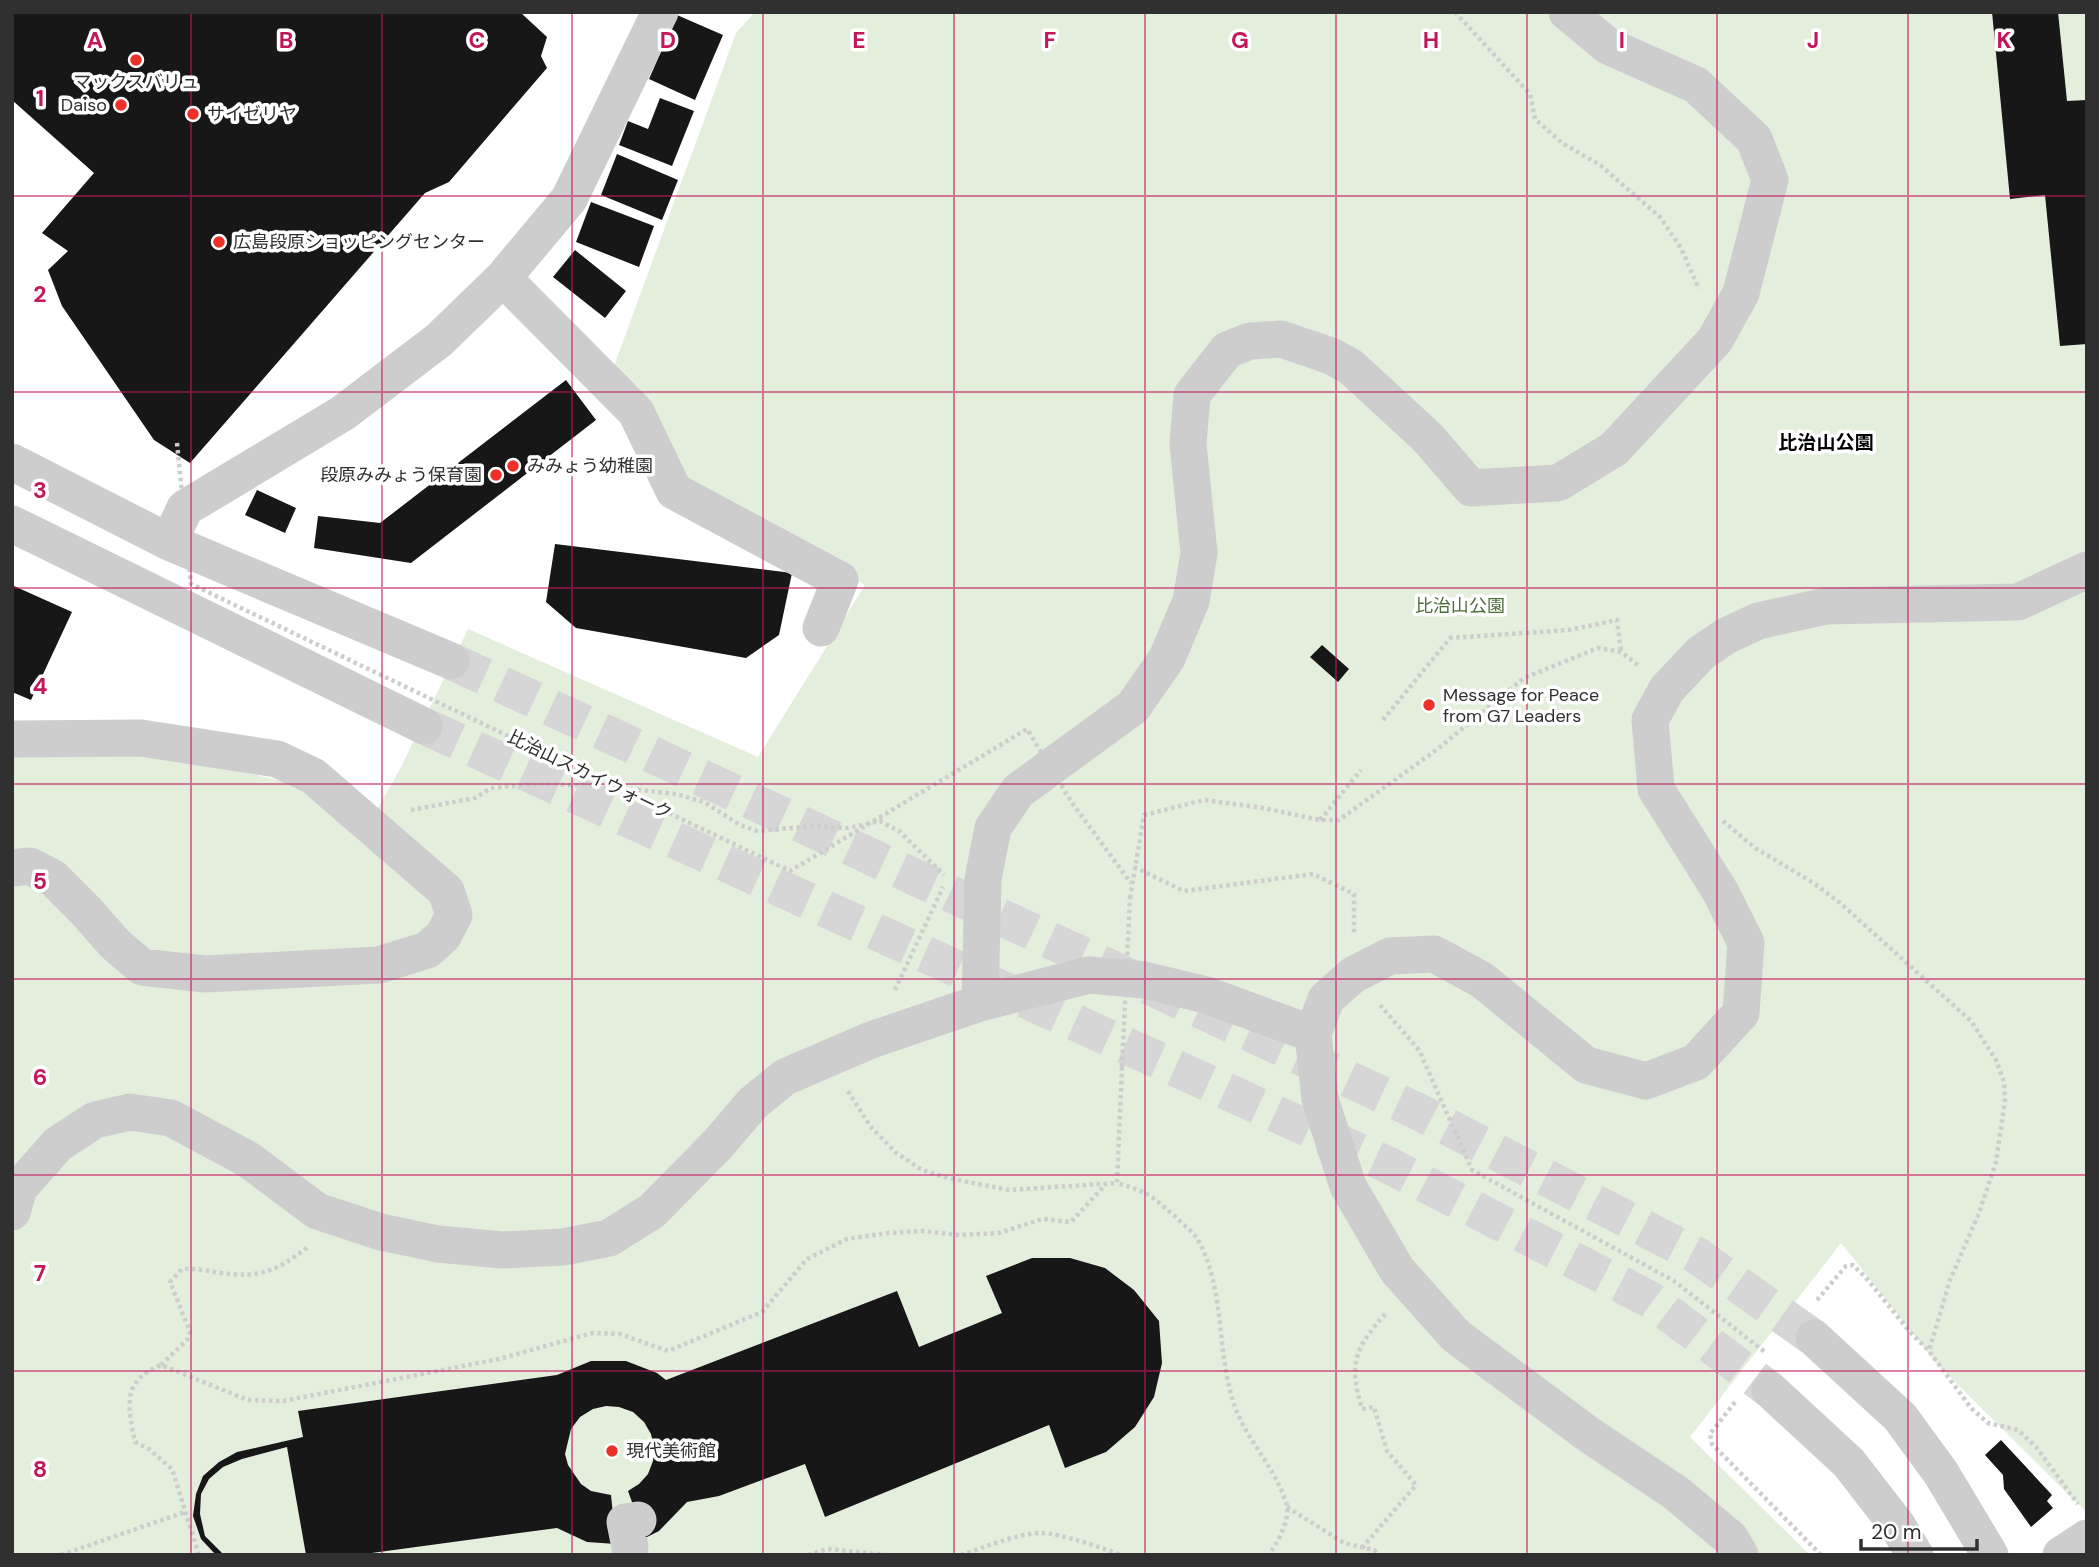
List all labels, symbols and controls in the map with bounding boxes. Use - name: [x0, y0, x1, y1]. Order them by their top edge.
- text: A: [87, 25, 103, 55]
- text: B: [279, 25, 293, 55]
- text: C: [469, 25, 485, 55]
- text: D: [660, 25, 676, 55]
- text: E: [852, 25, 866, 55]
- text: F: [1044, 25, 1057, 55]
- text: G: [1231, 25, 1249, 55]
- text: H: [1423, 25, 1439, 55]
- text: I: [1619, 25, 1625, 55]
- text: J: [1807, 25, 1819, 55]
- text: K: [1996, 25, 2012, 55]
- marker: マックスバリュ: [128, 52, 144, 68]
- place label: マックスバリュ: [73, 70, 199, 94]
- text: 1: [36, 83, 44, 113]
- place label: Daiso: [61, 93, 107, 117]
- marker: Daiso: [113, 97, 129, 113]
- place label: サイゼリヤ: [207, 102, 297, 126]
- marker: サイゼリヤ: [185, 106, 201, 122]
- place label: 広島段原ショッピングセンター: [233, 230, 485, 254]
- marker: 広島段原ショッピングセンター: [211, 234, 227, 250]
- text: 2: [33, 279, 47, 309]
- district label: 比治山公園: [1778, 430, 1874, 455]
- place label: みみょう幼稚園: [527, 454, 653, 478]
- marker: みみょう幼稚園: [505, 458, 521, 474]
- place label: 段原みみょう保育園: [320, 463, 482, 487]
- marker: 段原みみょう保育園: [488, 467, 504, 483]
- text: 3: [33, 475, 47, 505]
- park label: 比治山公園: [1415, 594, 1505, 618]
- text: 4: [33, 671, 48, 701]
- place label: Message for Peace from G7 Leaders: [1443, 683, 1599, 728]
- marker: Message for Peace from G7 Leaders: [1421, 697, 1437, 713]
- street label: 比治山スカイウォーク: [504, 725, 676, 825]
- text: 5: [33, 866, 47, 896]
- text: 6: [33, 1062, 47, 1092]
- text: 7: [34, 1258, 46, 1288]
- place label: 現代美術館: [626, 1439, 716, 1463]
- marker: 現代美術館: [604, 1443, 620, 1459]
- text: 8: [33, 1454, 47, 1484]
- scale bar: [1861, 1508, 1976, 1552]
- text: 20 m: [1871, 1518, 1922, 1546]

